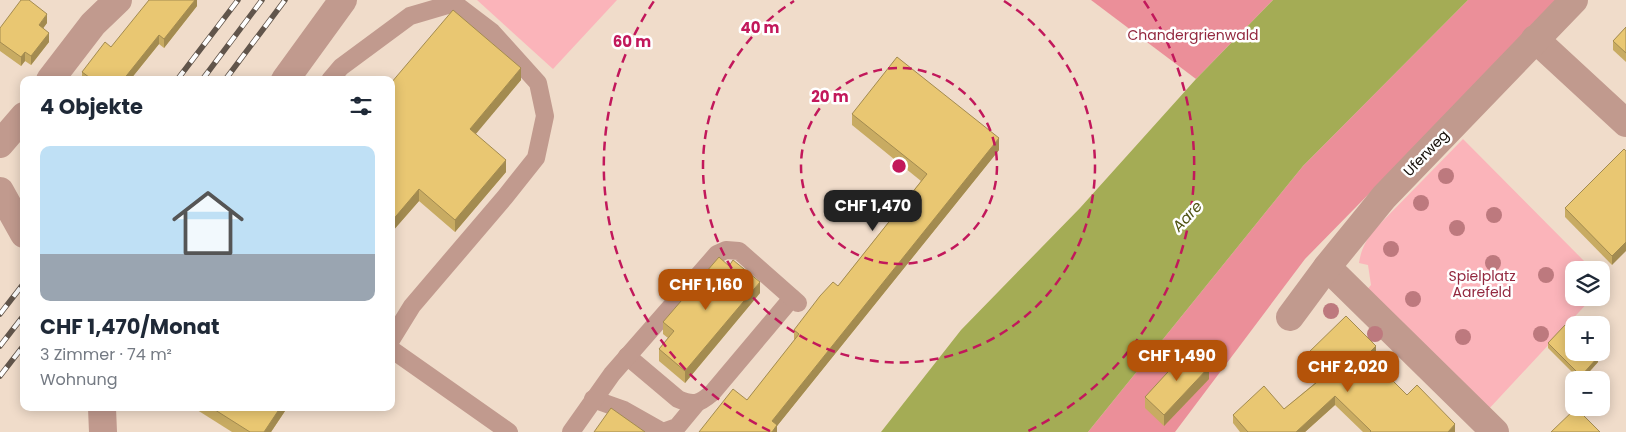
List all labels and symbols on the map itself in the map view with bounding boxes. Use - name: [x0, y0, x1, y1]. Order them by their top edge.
- text: 40 m: [740, 17, 780, 38]
- park label: Chandergrienwald: [1127, 25, 1259, 45]
- text: 60 m: [613, 31, 651, 52]
- text: 20 m: [811, 86, 849, 107]
- street label: Uferweg: [1399, 125, 1453, 181]
- centre of rings: [890, 157, 908, 175]
- pin: CHF 1,470: [816, 190, 930, 232]
- water label: Aare: [1167, 196, 1207, 237]
- park label: Spielplatz Aarefeld: [1448, 266, 1516, 302]
- pin: CHF 1,160: [649, 268, 763, 311]
- pin: CHF 1,490: [1120, 340, 1234, 382]
- pin: CHF 2,020: [1291, 350, 1405, 393]

